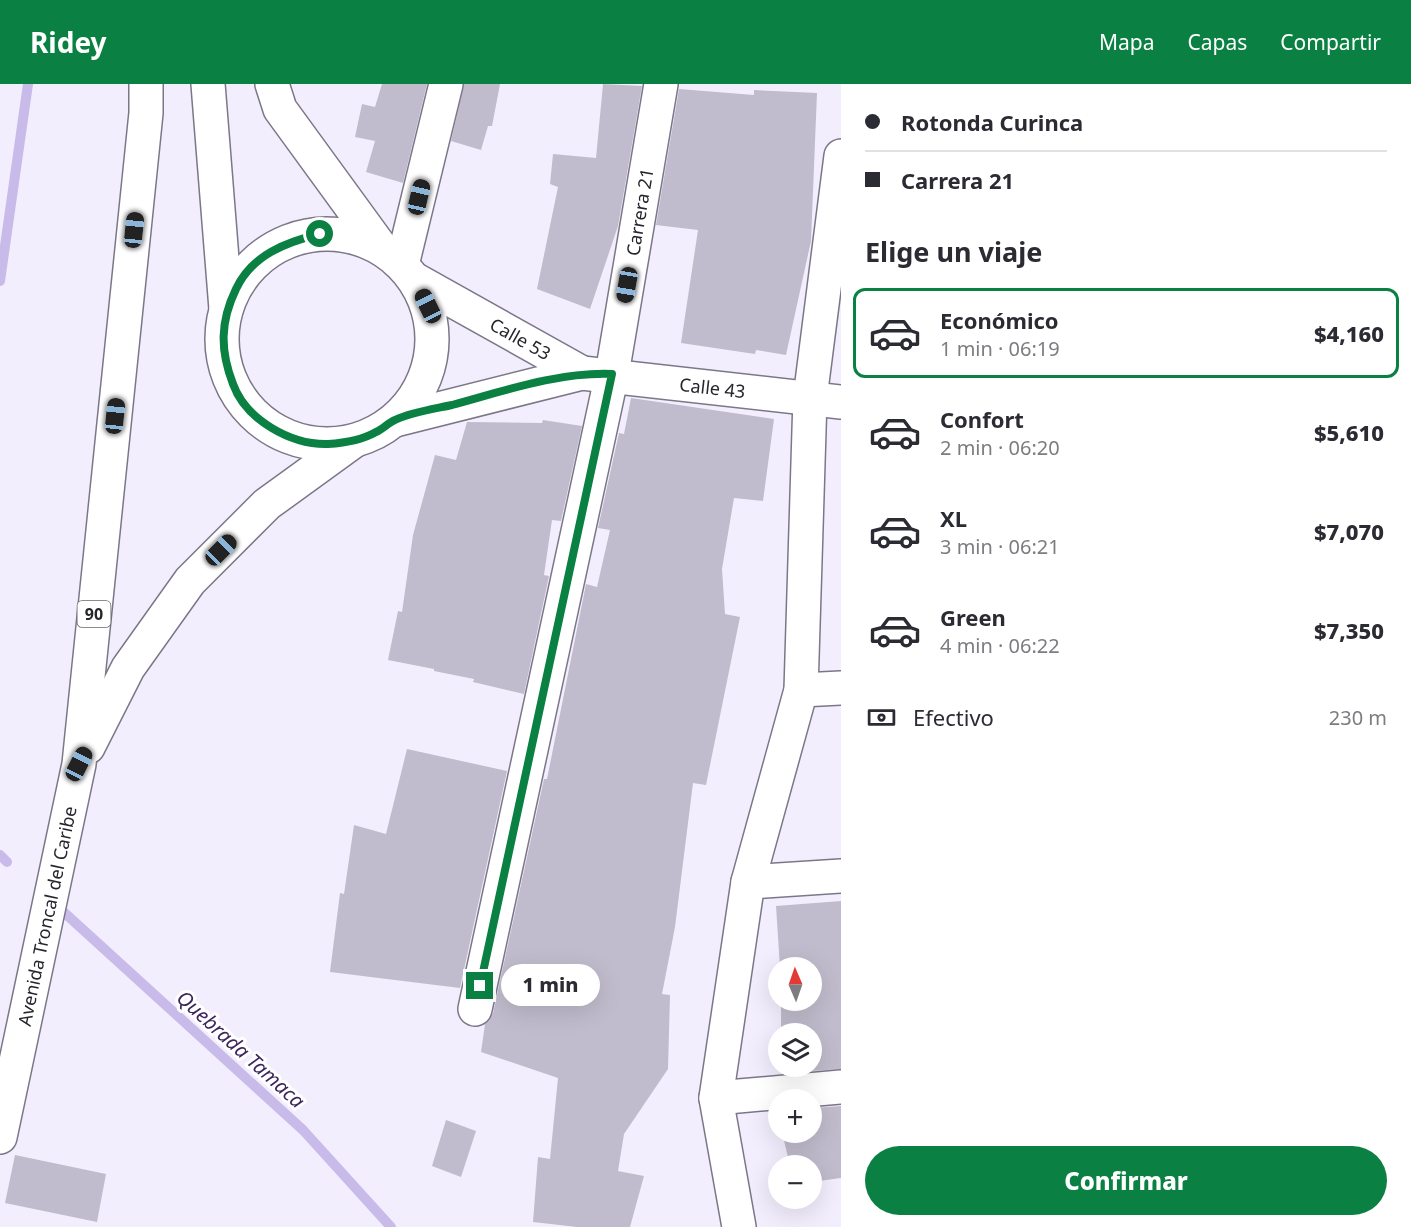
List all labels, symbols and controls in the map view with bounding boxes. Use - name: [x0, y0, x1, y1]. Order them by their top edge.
- text: Ridey: [30, 23, 107, 61]
- text: Mapa: [1099, 28, 1155, 56]
- text: Capas: [1188, 28, 1247, 56]
- text: Compartir: [1280, 28, 1381, 56]
- text: Rotonda Curinca: [901, 107, 1083, 137]
- text: Carrera 21: [901, 165, 1014, 195]
- street label: Carrera 21: [620, 166, 659, 258]
- car: [406, 177, 432, 217]
- car: [123, 211, 145, 249]
- route start: [306, 220, 333, 247]
- text: Elige un viaje: [865, 233, 1042, 270]
- car: [615, 266, 639, 304]
- car: [412, 286, 444, 326]
- text: Económico: [940, 305, 1059, 335]
- icon: car: [868, 306, 922, 360]
- street label: Calle 53: [486, 312, 555, 365]
- text: $4,160: [1314, 318, 1384, 348]
- text: 1 min · 06:19: [940, 335, 1060, 362]
- street label: Calle 43: [678, 372, 747, 403]
- car: [104, 397, 126, 435]
- text: Confort: [940, 404, 1024, 434]
- icon: car: [868, 405, 922, 459]
- text: $5,610: [1314, 417, 1384, 447]
- text: 2 min · 06:20: [940, 434, 1060, 461]
- text: XL: [940, 503, 967, 533]
- icon: car: [868, 504, 922, 558]
- text: $7,070: [1314, 516, 1384, 546]
- car: [202, 531, 240, 569]
- text: 3 min · 06:21: [940, 533, 1060, 560]
- road number: 90: [78, 601, 110, 627]
- text: Green: [940, 602, 1006, 632]
- icon: car: [868, 603, 922, 657]
- text: $7,350: [1314, 615, 1384, 645]
- text: 4 min · 06:22: [940, 632, 1060, 659]
- icon: cash: [865, 701, 898, 734]
- text: Efectivo: [913, 702, 994, 732]
- text: 230 m: [1329, 704, 1387, 731]
- car: [63, 744, 95, 784]
- street label: Avenida Troncal del Caribe: [12, 804, 82, 1028]
- north arrow: [768, 957, 822, 1011]
- map controls: [768, 957, 822, 1209]
- callout: 1 min: [501, 965, 600, 1007]
- text: 1 min: [523, 971, 578, 998]
- route end: [466, 972, 493, 999]
- water label: Quebrada Tamaca: [171, 984, 311, 1114]
- button: layers: [768, 1023, 822, 1077]
- button: +: [768, 1089, 822, 1143]
- button: Confirmar: [865, 1146, 1387, 1215]
- button: −: [768, 1155, 822, 1209]

